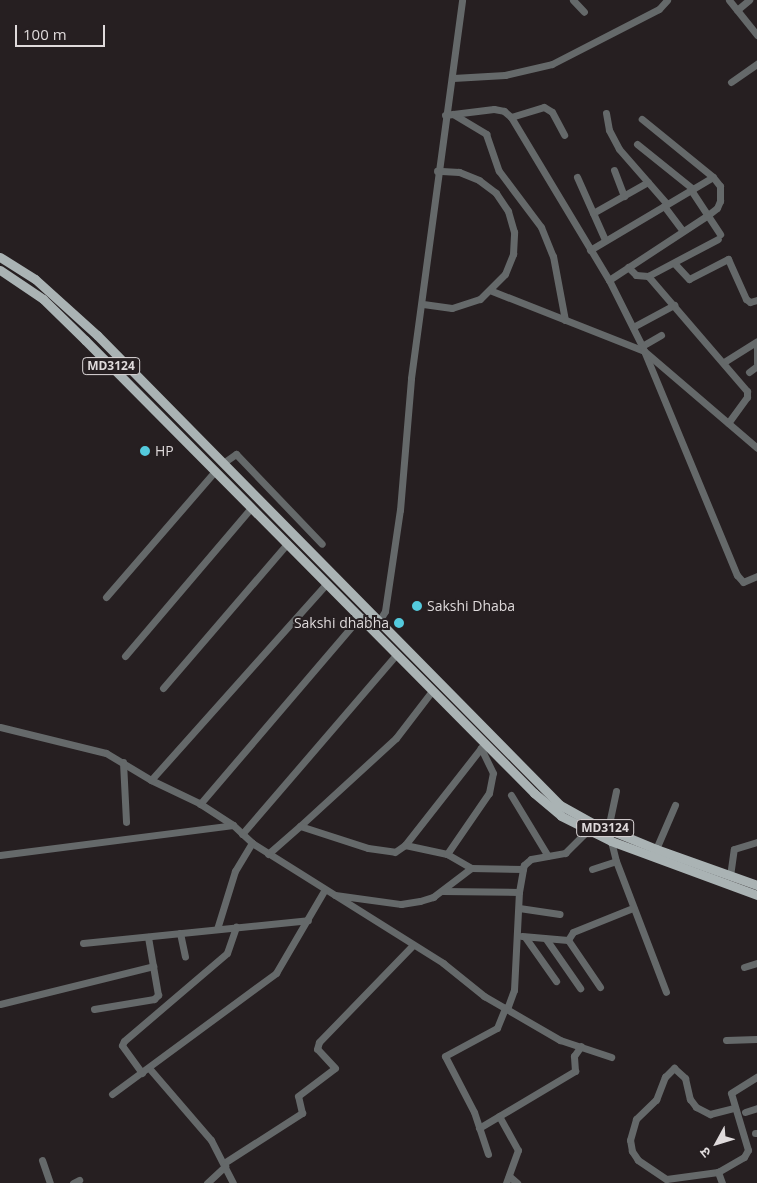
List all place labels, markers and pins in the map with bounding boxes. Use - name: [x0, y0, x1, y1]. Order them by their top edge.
- place label: HP: [155, 443, 174, 459]
- marker: HP: [139, 445, 151, 457]
- place label: Sakshi Dhaba: [427, 598, 515, 614]
- marker: Sakshi Dhaba: [411, 600, 423, 612]
- place label: Sakshi dhabha: [294, 615, 389, 631]
- marker: Sakshi dhabha: [393, 617, 405, 629]

